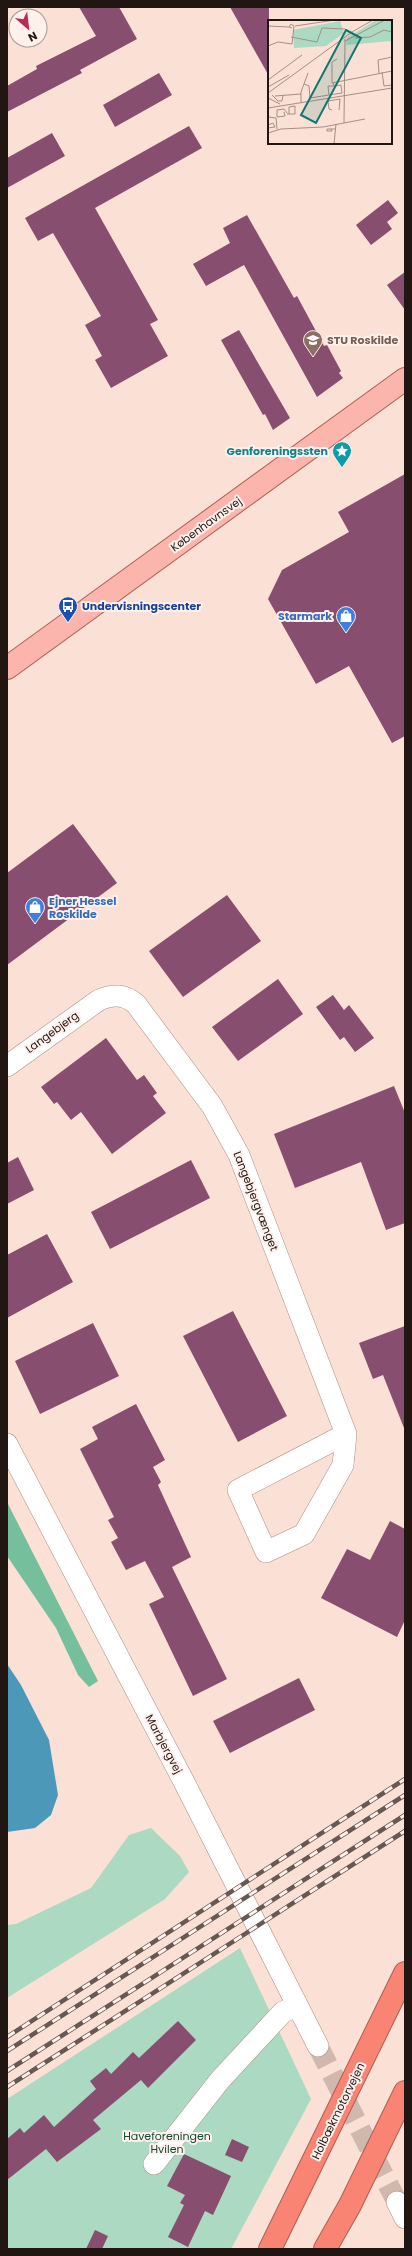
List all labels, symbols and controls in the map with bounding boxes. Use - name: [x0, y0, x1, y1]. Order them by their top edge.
- north arrow: [8, 8, 48, 48]
- inset map: [268, 20, 392, 144]
- text: N: [25, 28, 40, 46]
- school or university icon: STU Roskilde: [302, 329, 324, 357]
- place label: STU Roskilde: [327, 332, 398, 348]
- place icon: Genforeningssten: [331, 440, 353, 468]
- place label: Genforeningssten: [227, 443, 328, 459]
- street label: Københavnsvej: [167, 493, 245, 555]
- bus stop icon: Undervisningscenter: [57, 595, 79, 623]
- place label: Undervisningscenter: [82, 598, 201, 614]
- shop icon: Starmark: [335, 605, 357, 633]
- place label: Starmark: [278, 608, 332, 624]
- place label: Ejner Hessel Roskilde: [49, 893, 117, 922]
- shop icon: Ejner Hessel Roskilde: [24, 896, 46, 924]
- street label: Langebjerg: [22, 1007, 82, 1057]
- street label: Langebjergvænget: [230, 1149, 282, 1253]
- street label: Marbjergvej: [142, 1711, 187, 1777]
- street label: Holbækmotorvejen: [308, 2060, 368, 2162]
- park label: Haveforeningen Hvilen: [123, 2128, 211, 2157]

